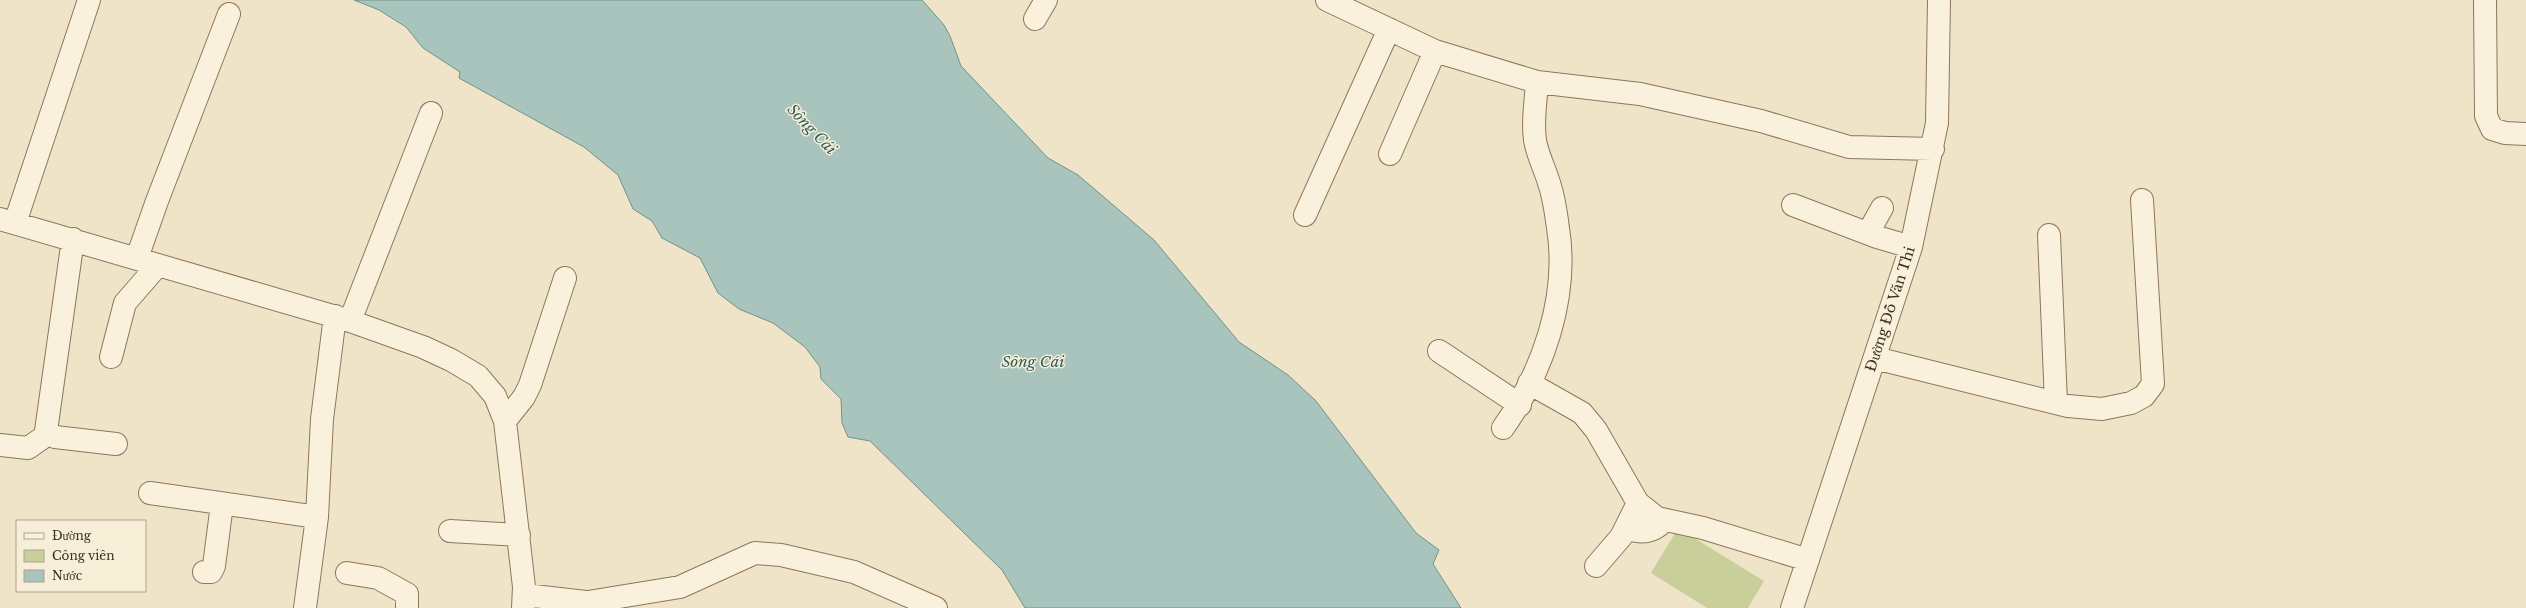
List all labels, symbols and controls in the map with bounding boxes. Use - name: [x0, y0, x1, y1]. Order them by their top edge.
- water label: Sông Cái: [783, 100, 841, 159]
- street label: Đường Đỗ Văn Thi: [1861, 244, 1919, 374]
- water label: Sông Cái: [1002, 352, 1065, 371]
- legend: [16, 520, 146, 592]
- text: Đường: [52, 528, 92, 543]
- text: Công viên: [52, 548, 114, 563]
- text: Nước: [52, 568, 83, 583]

